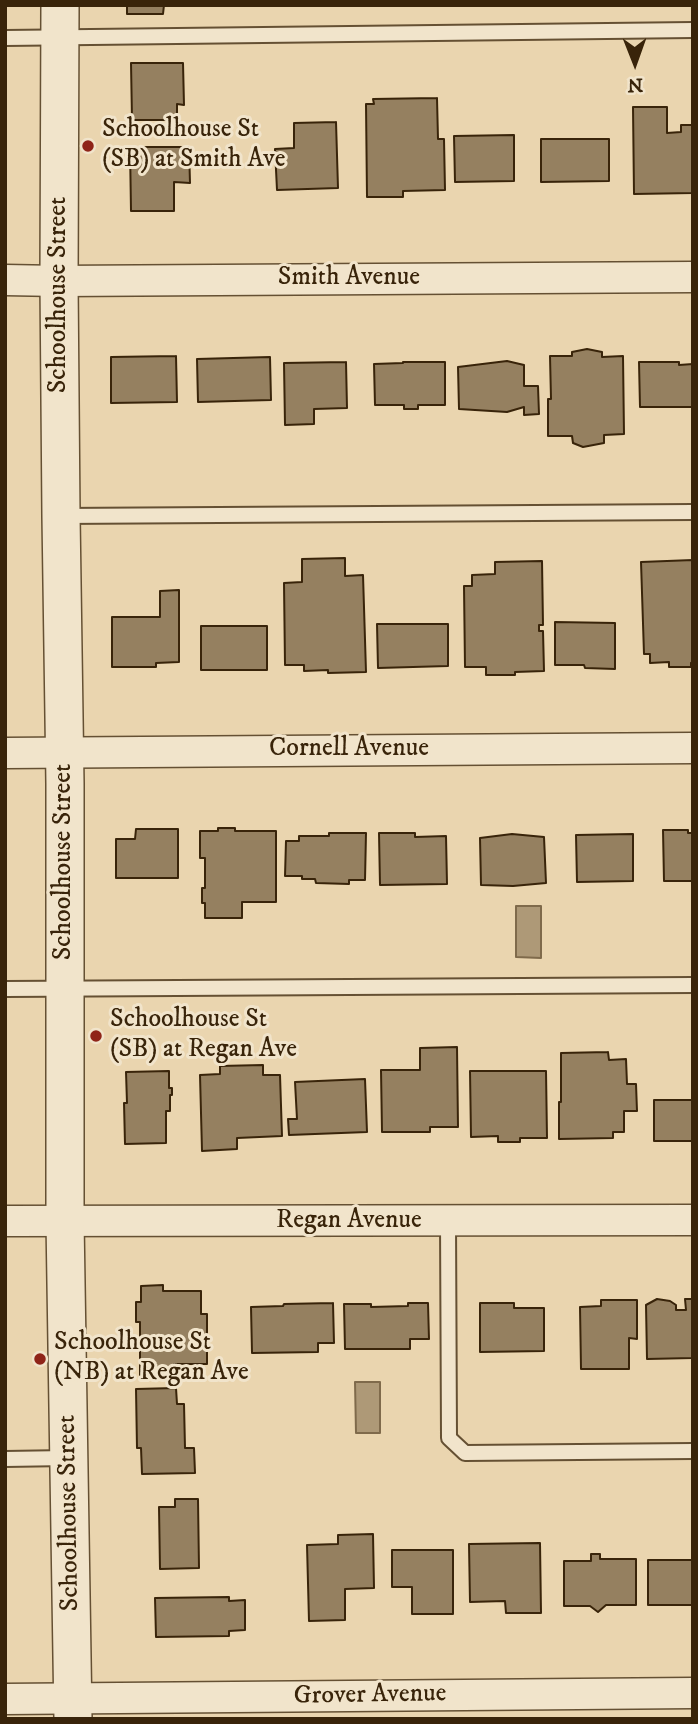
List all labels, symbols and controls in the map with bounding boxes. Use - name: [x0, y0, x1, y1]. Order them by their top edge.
- north arrow: [600, 28, 670, 98]
- text: N: [627, 73, 643, 96]
- place label: Schoolhouse St (SB) at Smith Ave: [102, 115, 285, 176]
- marker: Schoolhouse St (SB) at Smith Ave: [80, 138, 96, 154]
- street label: Schoolhouse Street: [44, 197, 76, 393]
- street label: Smith Avenue: [278, 263, 420, 295]
- street label: Cornell Avenue: [269, 734, 429, 766]
- street label: Schoolhouse Street: [49, 764, 81, 960]
- place label: Schoolhouse St (SB) at Regan Ave: [110, 1005, 297, 1066]
- marker: Schoolhouse St (SB) at Regan Ave: [88, 1028, 104, 1044]
- street label: Regan Avenue: [276, 1206, 422, 1238]
- place label: Schoolhouse St (NB) at Regan Ave: [54, 1328, 249, 1390]
- marker: Schoolhouse St (NB) at Regan Ave: [32, 1351, 48, 1367]
- street label: Schoolhouse Street: [53, 1414, 87, 1612]
- street label: Grover Avenue: [293, 1679, 447, 1713]

